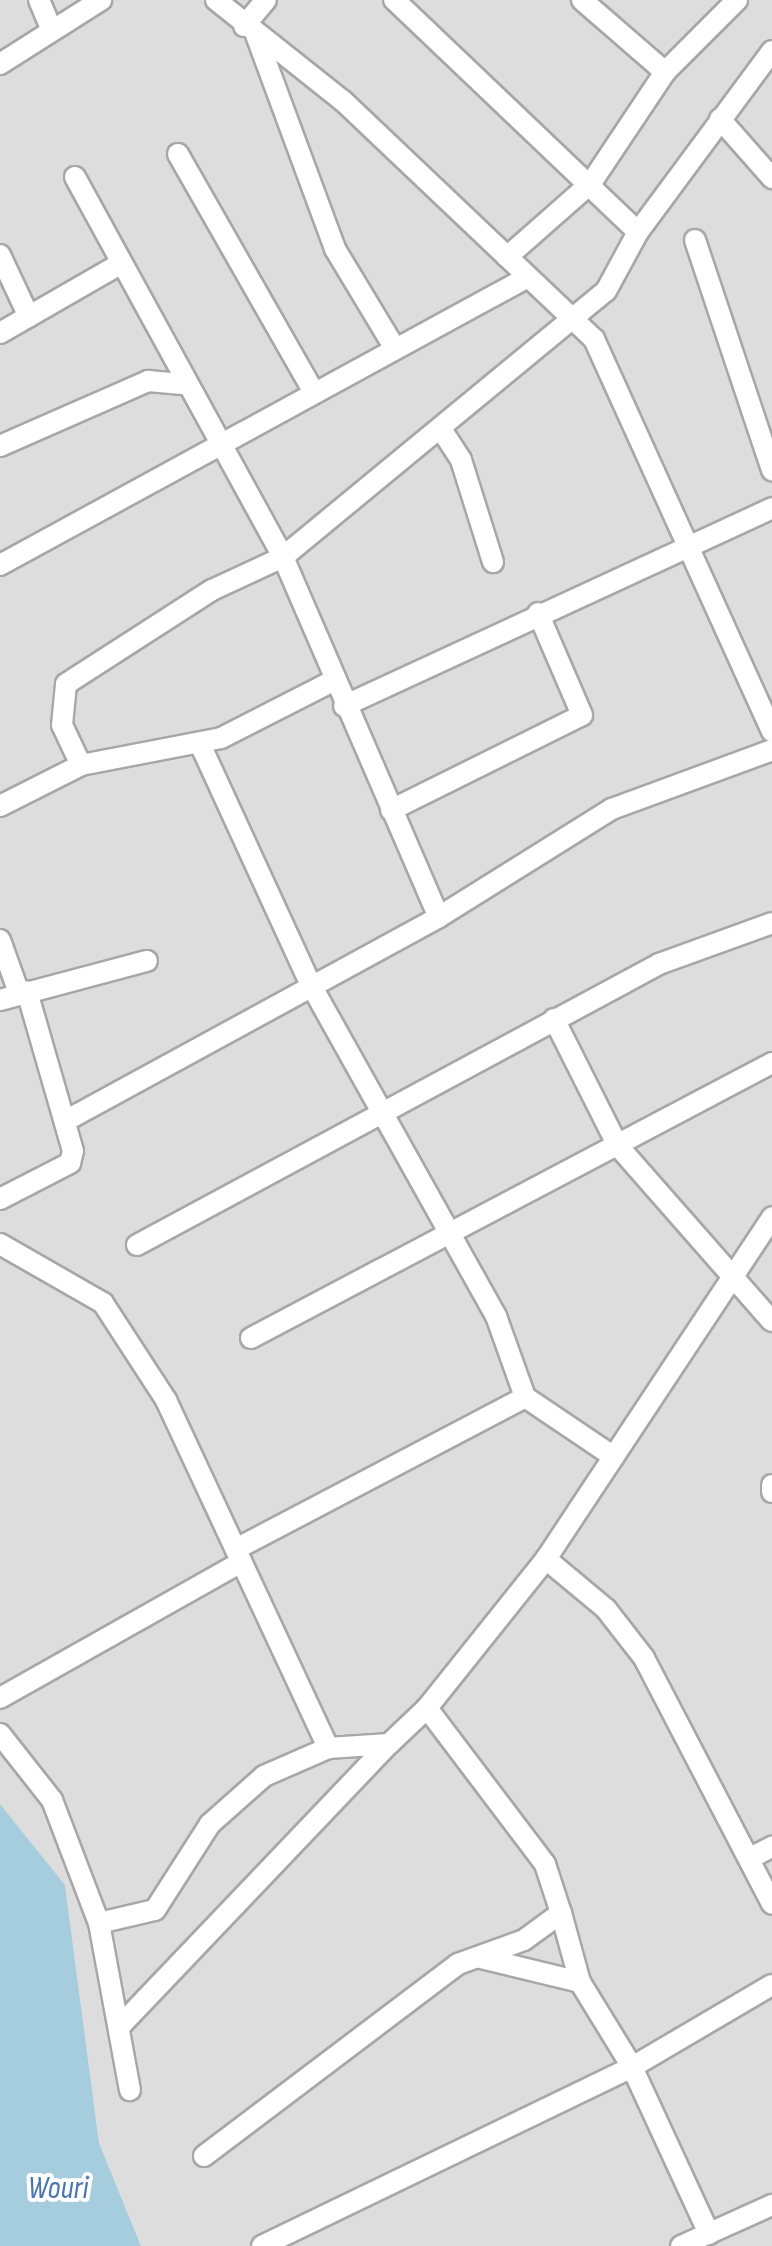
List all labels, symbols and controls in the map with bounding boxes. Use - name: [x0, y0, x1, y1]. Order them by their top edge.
- water label: Wouri: [28, 2170, 88, 2208]

